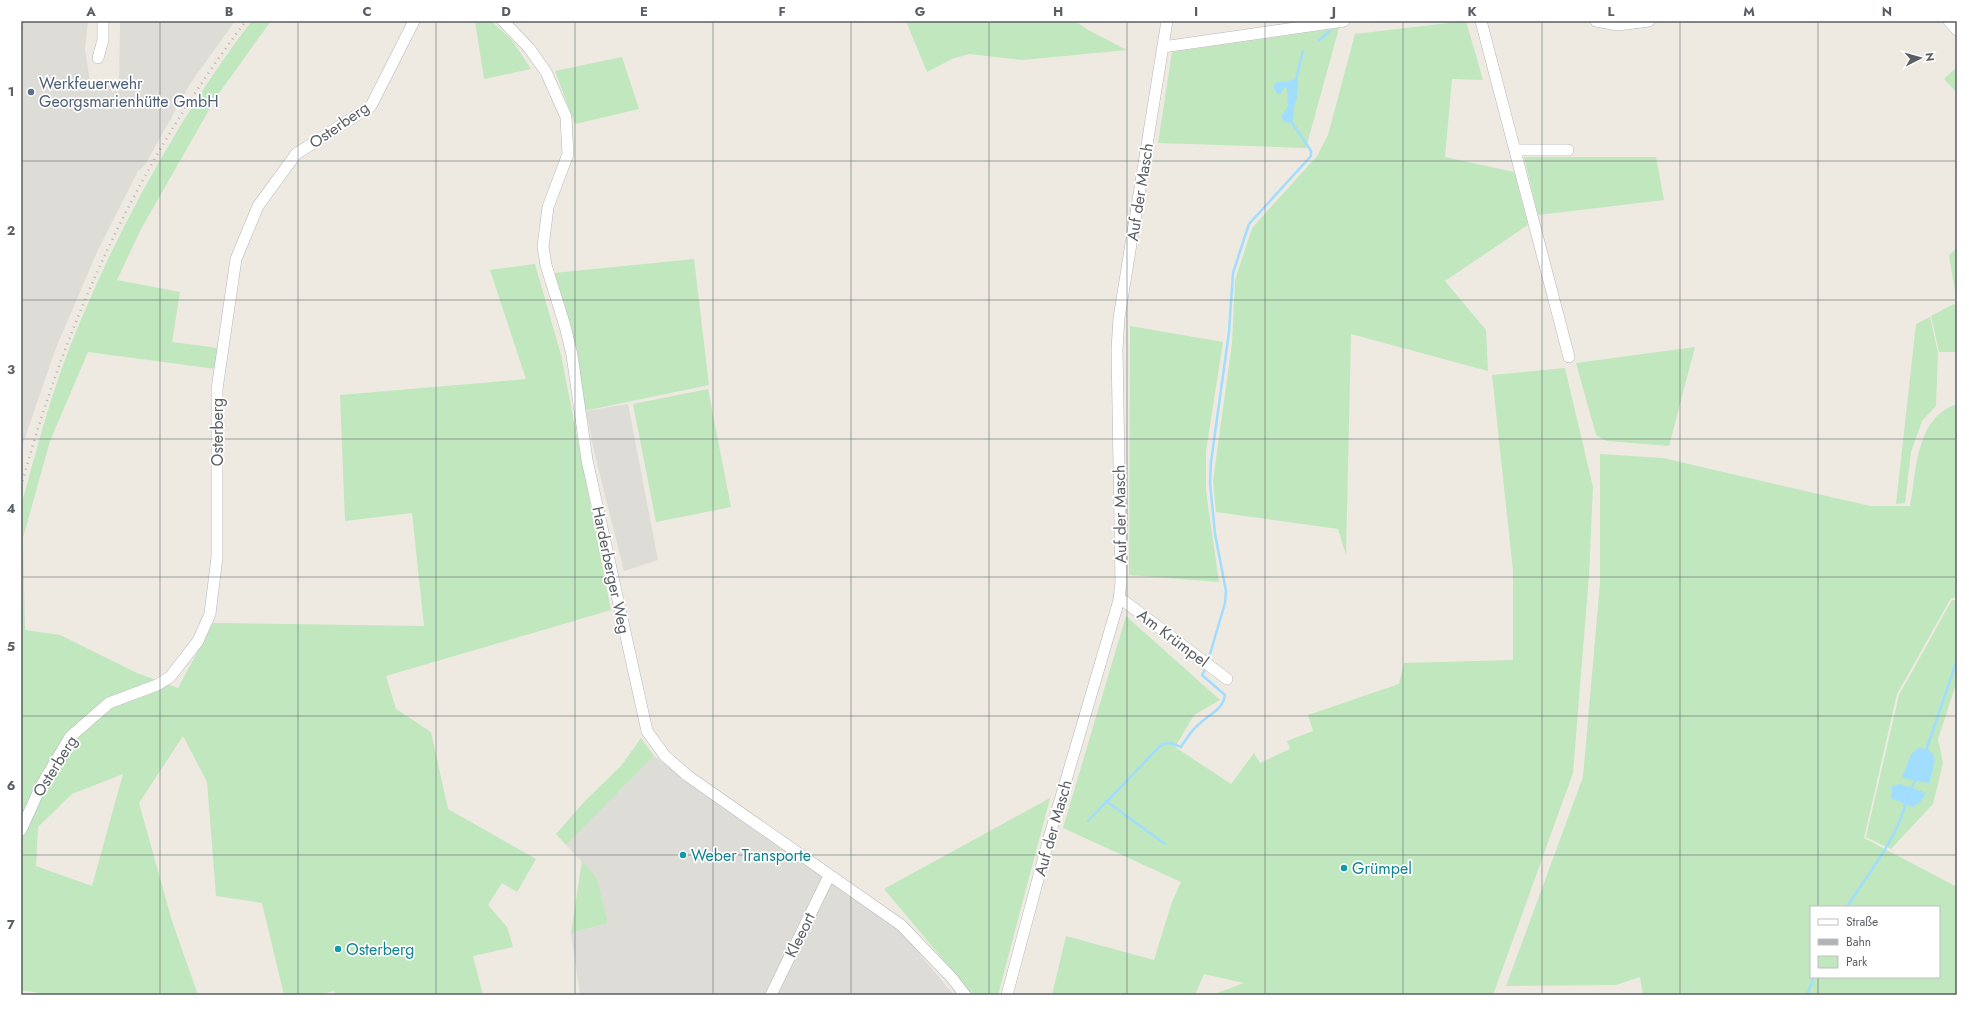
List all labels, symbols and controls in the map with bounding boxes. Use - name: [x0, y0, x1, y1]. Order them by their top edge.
- text: A: [85, 2, 96, 21]
- text: B: [225, 2, 234, 21]
- text: C: [362, 2, 372, 21]
- text: D: [501, 2, 511, 21]
- text: E: [640, 2, 648, 21]
- text: F: [778, 2, 786, 21]
- text: G: [915, 2, 926, 21]
- text: H: [1053, 2, 1063, 21]
- text: I: [1194, 2, 1198, 21]
- text: J: [1329, 2, 1336, 21]
- text: K: [1467, 2, 1477, 21]
- text: L: [1608, 2, 1615, 21]
- text: M: [1743, 2, 1755, 21]
- text: N: [1882, 2, 1892, 21]
- north arrow: [1900, 38, 1940, 78]
- text: N: [1922, 52, 1938, 62]
- place label: Werkfeuerwehr Georgsmarienhütte GmbH: [39, 72, 219, 113]
- text: 1: [8, 82, 14, 101]
- marker: Werkfeuerwehr Georgsmarienhütte GmbH: [26, 87, 36, 97]
- street label: Osterberg: [304, 96, 374, 154]
- street label: Auf der Masch: [1121, 141, 1159, 243]
- text: 2: [7, 221, 15, 240]
- text: 3: [7, 360, 15, 379]
- street label: Osterberg: [206, 398, 229, 466]
- street label: Auf der Masch: [1108, 464, 1132, 564]
- text: 4: [6, 499, 16, 518]
- street label: Harderberger Weg: [586, 504, 636, 636]
- street label: Am Krümpel: [1132, 603, 1214, 673]
- text: 5: [7, 637, 15, 656]
- street label: Osterberg: [27, 731, 83, 801]
- text: 6: [7, 776, 16, 795]
- street label: Auf der Masch: [1028, 777, 1078, 879]
- place label: Weber Transporte: [691, 844, 811, 867]
- marker: Weber Transporte: [678, 850, 688, 860]
- place label: Grümpel: [1352, 857, 1412, 880]
- marker: Grümpel: [1339, 863, 1349, 873]
- legend: [1810, 906, 1940, 978]
- street label: Kleeort: [779, 909, 821, 961]
- text: Straße: [1846, 913, 1878, 931]
- text: 7: [7, 915, 15, 934]
- text: Bahn: [1846, 933, 1871, 951]
- place label: Osterberg: [346, 938, 414, 961]
- marker: Osterberg: [333, 944, 343, 954]
- text: Park: [1846, 953, 1868, 971]

